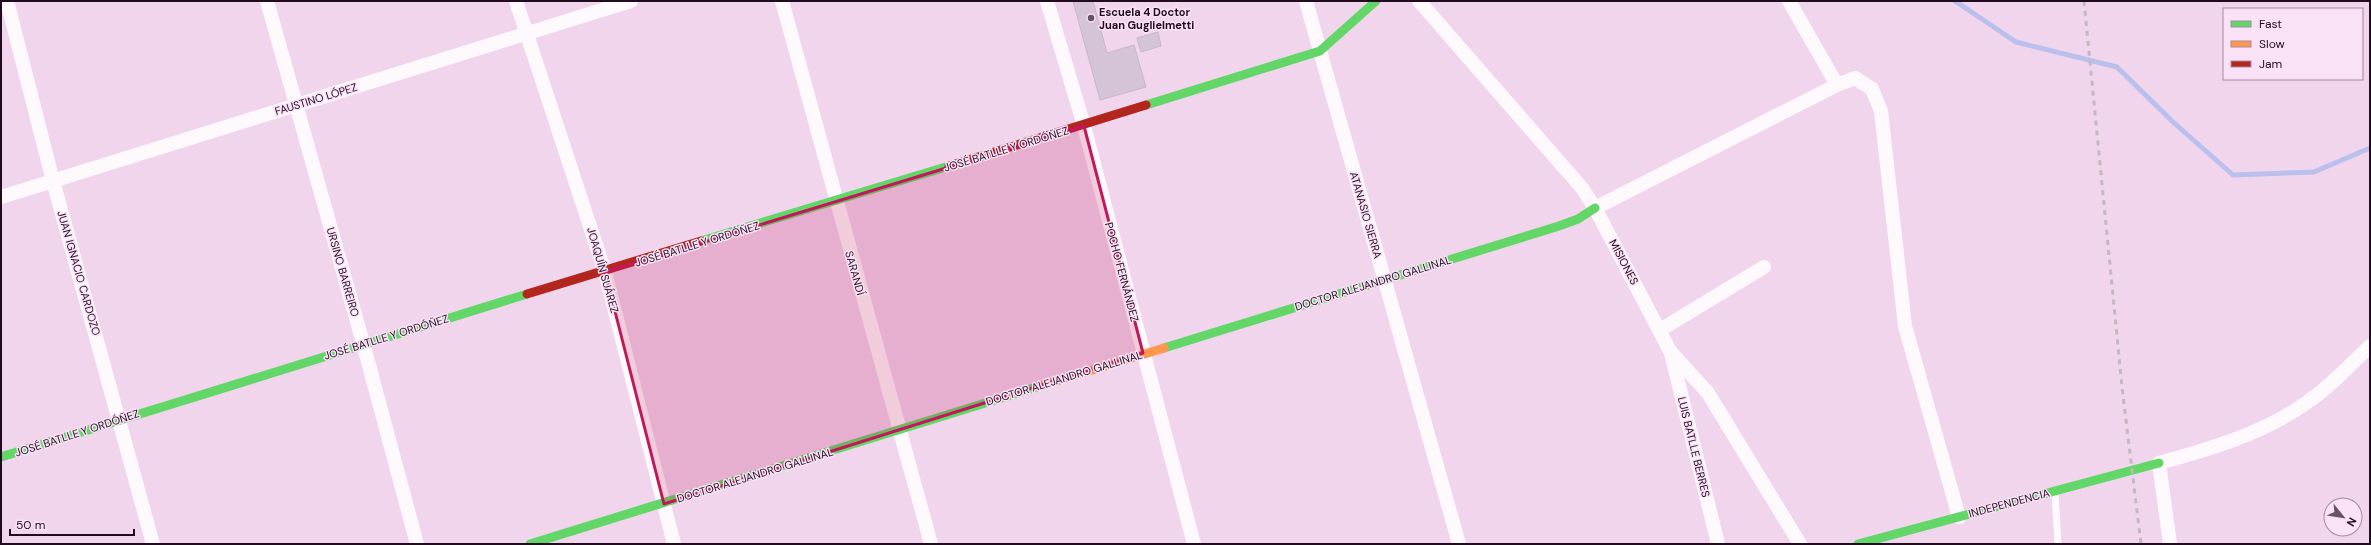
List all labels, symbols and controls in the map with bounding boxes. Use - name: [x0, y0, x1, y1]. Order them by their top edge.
- place label: Escuela 4 Doctor Juan Guglielmetti: [1099, 5, 1194, 32]
- legend: [2223, 8, 2363, 80]
- marker: Escuela 4 Doctor Juan Guglielmetti: [1086, 13, 1096, 23]
- text: Fast: [2259, 16, 2282, 32]
- text: Slow: [2259, 36, 2285, 52]
- text: Jam: [2259, 56, 2282, 72]
- street label: FAUSTINO LÓPEZ: [273, 80, 359, 118]
- street label: JOSÉ BATLLE Y ORDÓÑEZ: [942, 123, 1070, 175]
- street label: ATANASIO SIERRA: [1347, 170, 1385, 260]
- street label: JUAN IGNACIO CARDOZO: [54, 209, 104, 337]
- street label: JOSÉ BATLLE Y ORDÓÑEZ: [633, 218, 761, 270]
- street label: POCHO FERNÁNDEZ: [1102, 221, 1142, 323]
- street label: URSINO BARREIRO: [324, 226, 362, 318]
- street label: JOAQUÍN SUÁREZ: [584, 226, 622, 314]
- street label: MISIONES: [1606, 237, 1642, 287]
- street label: SARANDÍ: [842, 249, 868, 297]
- street label: DOCTOR ALEJANDRO GALLINAL: [1293, 252, 1453, 314]
- street label: JOSÉ BATLLE Y ORDÓÑEZ: [322, 311, 450, 363]
- street label: DOCTOR ALEJANDRO GALLINAL: [984, 347, 1144, 409]
- street label: LUIS BATLLE BERRES: [1675, 395, 1713, 499]
- street label: JOSÉ BATLLE Y ORDÓÑEZ: [13, 406, 141, 460]
- street label: DOCTOR ALEJANDRO GALLINAL: [675, 444, 835, 506]
- street label: INDEPENDENCIA: [1967, 485, 2051, 521]
- north arrow: [2323, 497, 2363, 537]
- scale bar: [10, 511, 134, 537]
- text: N: [2344, 515, 2360, 529]
- text: 50 m: [16, 517, 45, 533]

